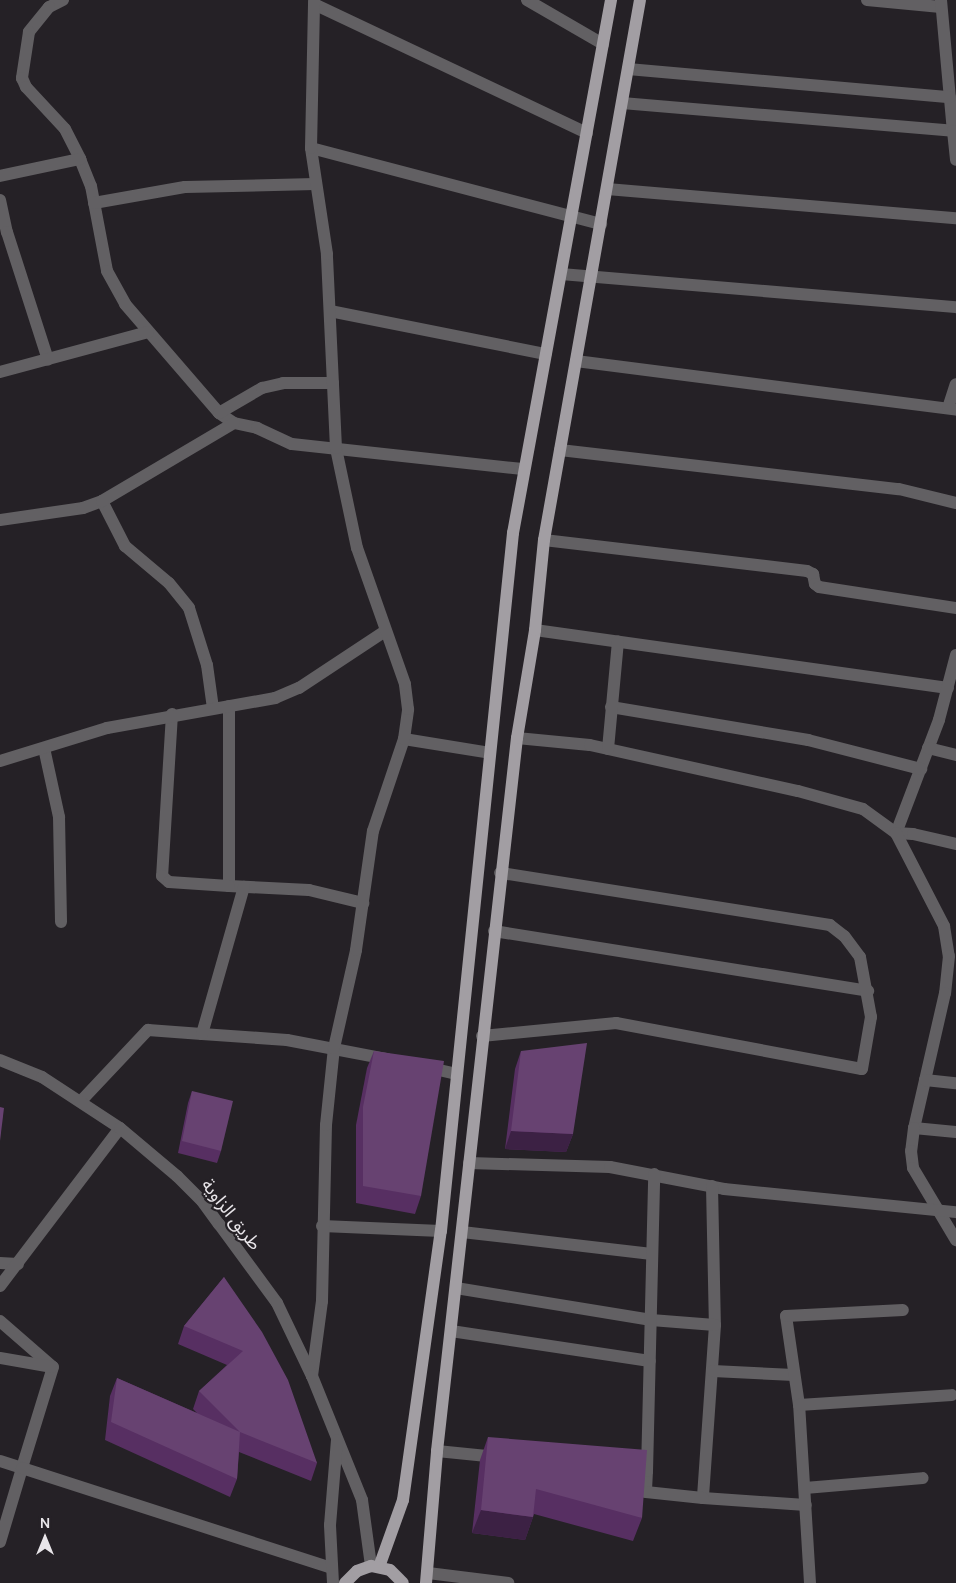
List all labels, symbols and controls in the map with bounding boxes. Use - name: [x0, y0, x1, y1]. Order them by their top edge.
- street label: طريق الزاوية: [198, 1174, 266, 1254]
- north arrow: [20, 1513, 70, 1563]
- text: N: [40, 1513, 50, 1532]

